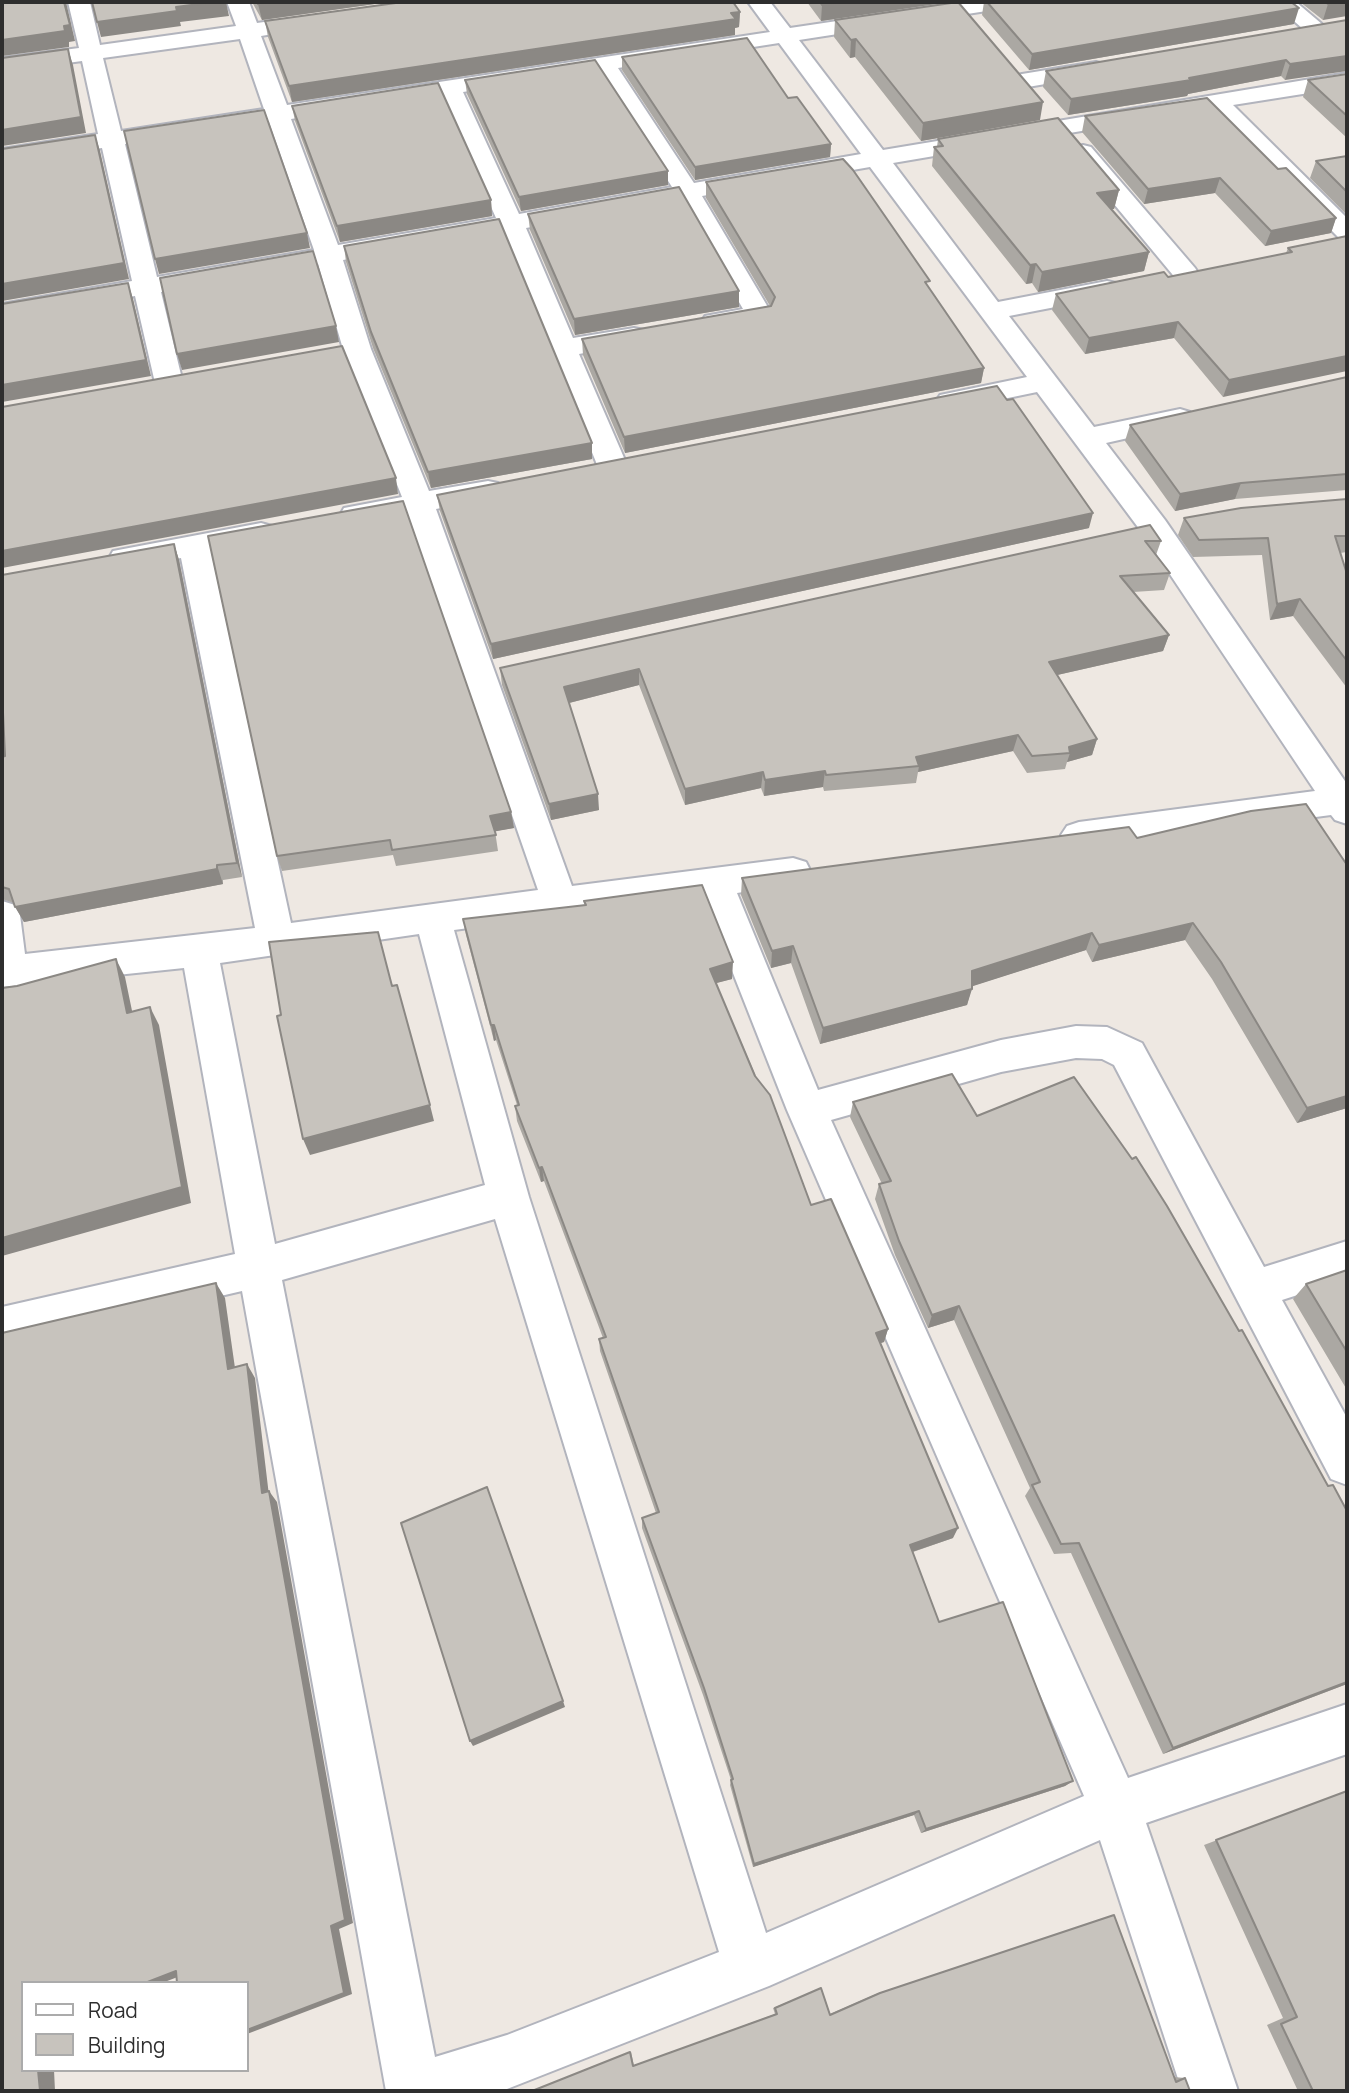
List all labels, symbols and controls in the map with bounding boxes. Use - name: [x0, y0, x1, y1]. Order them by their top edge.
- legend: [21, 1981, 248, 2072]
- text: Road: [88, 1996, 138, 2024]
- text: Building: [88, 2031, 165, 2059]

